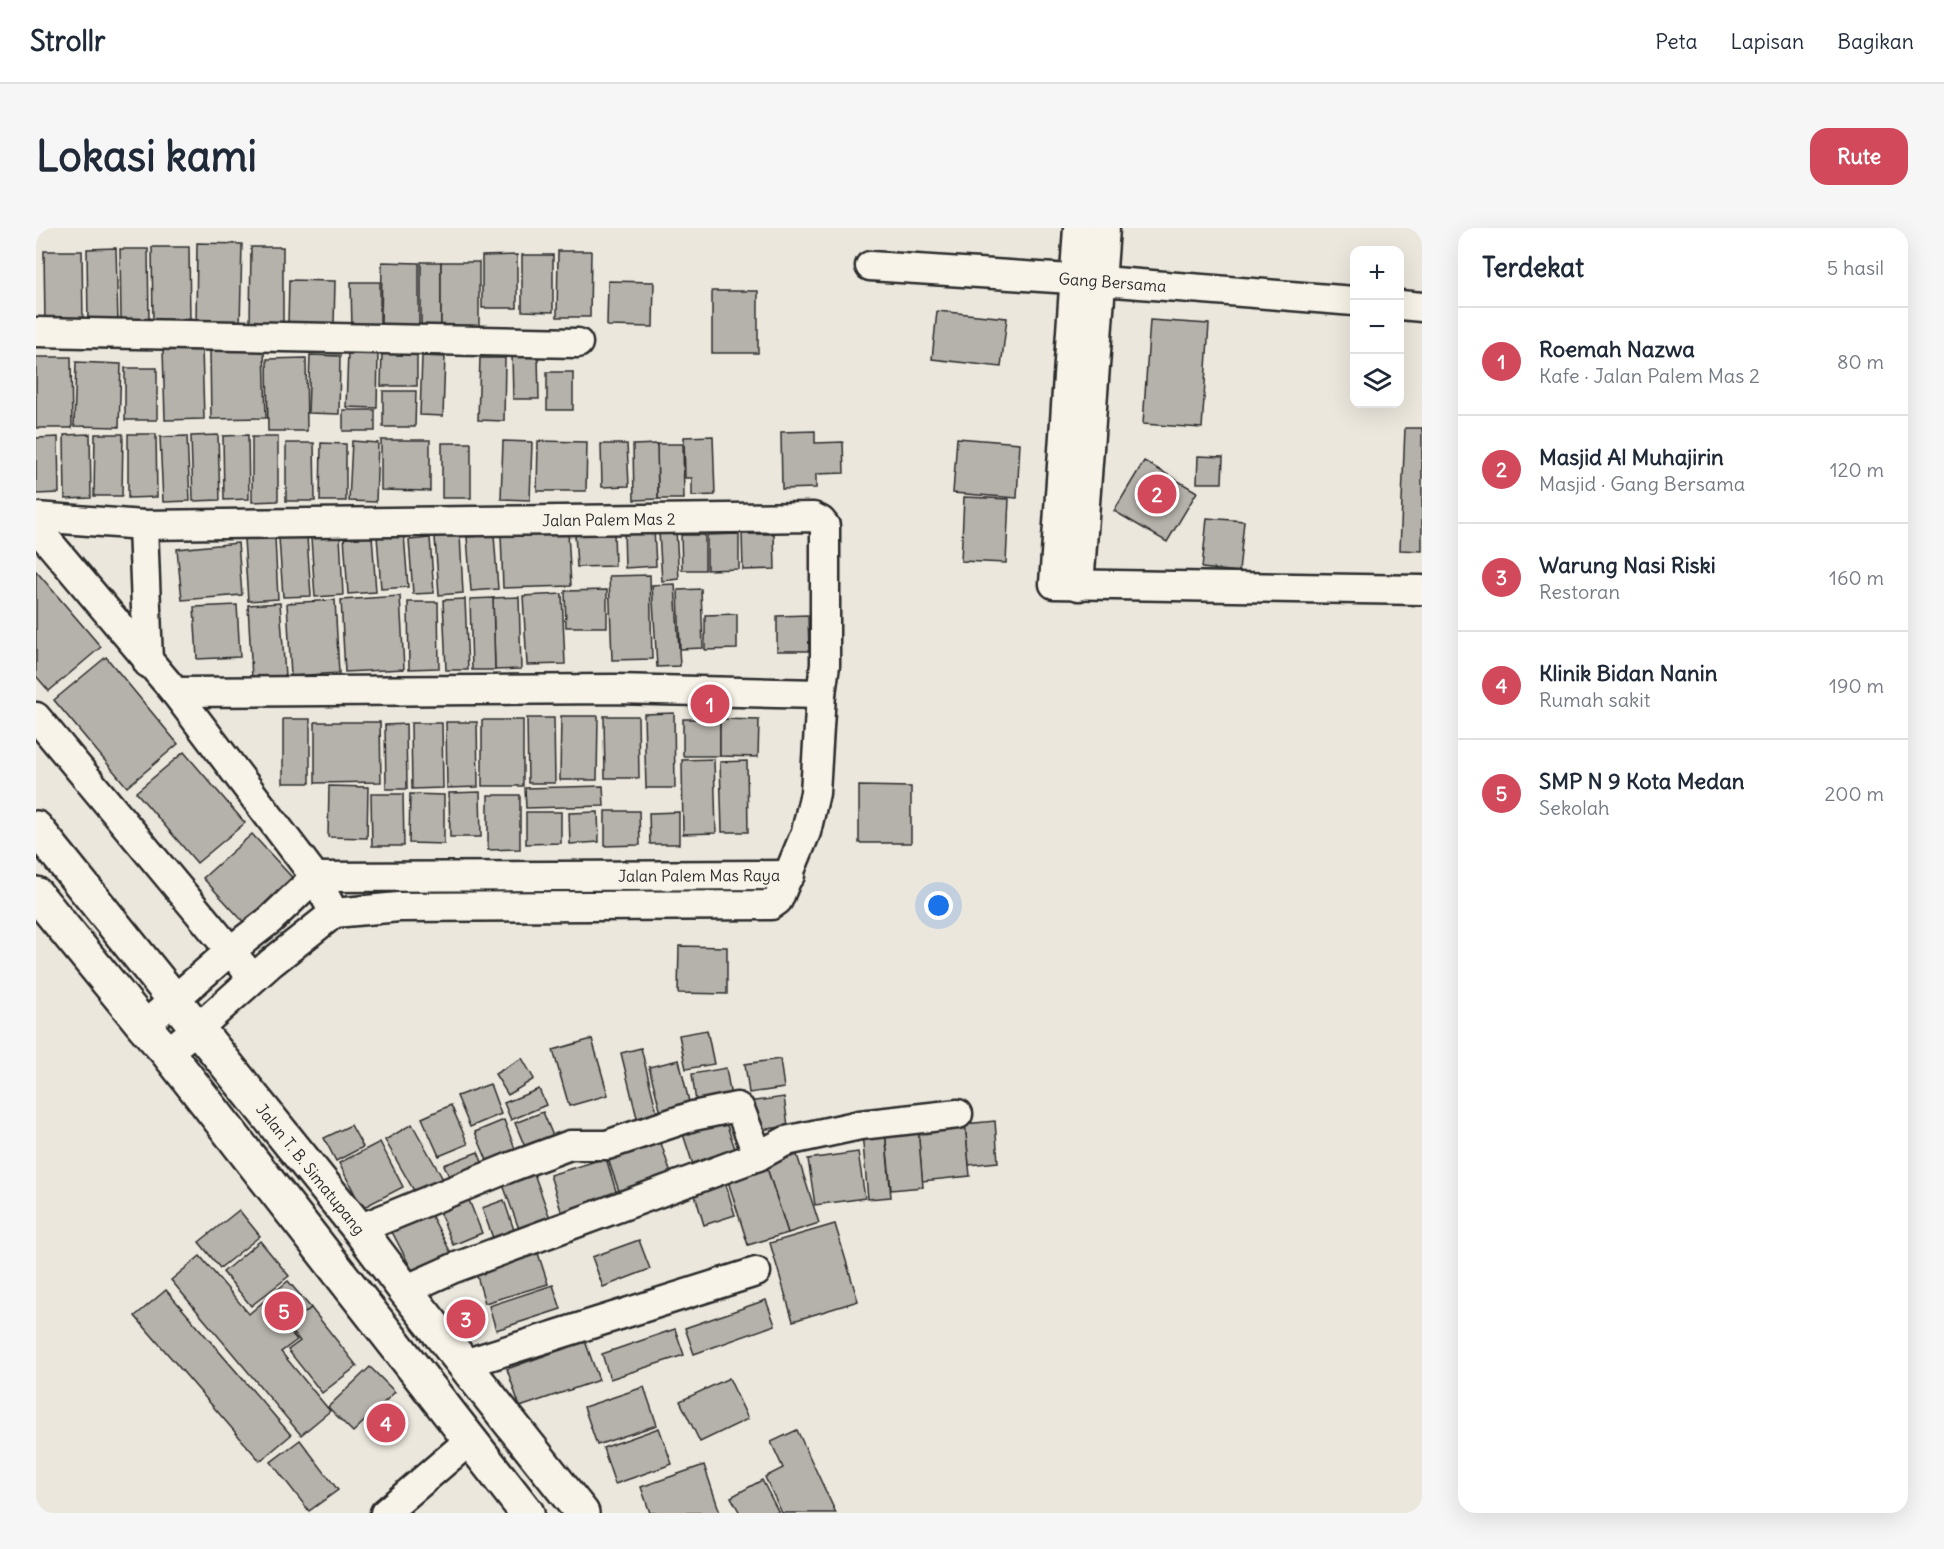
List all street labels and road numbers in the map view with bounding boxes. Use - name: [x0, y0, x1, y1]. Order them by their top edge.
- street label: Gang Bersama: [1058, 268, 1167, 296]
- street label: Jalan Palem Mas 2: [542, 509, 676, 530]
- street label: Jalan Palem Mas Raya: [618, 865, 780, 886]
- street label: Jalan T. B. Simatupang: [252, 1100, 369, 1239]

